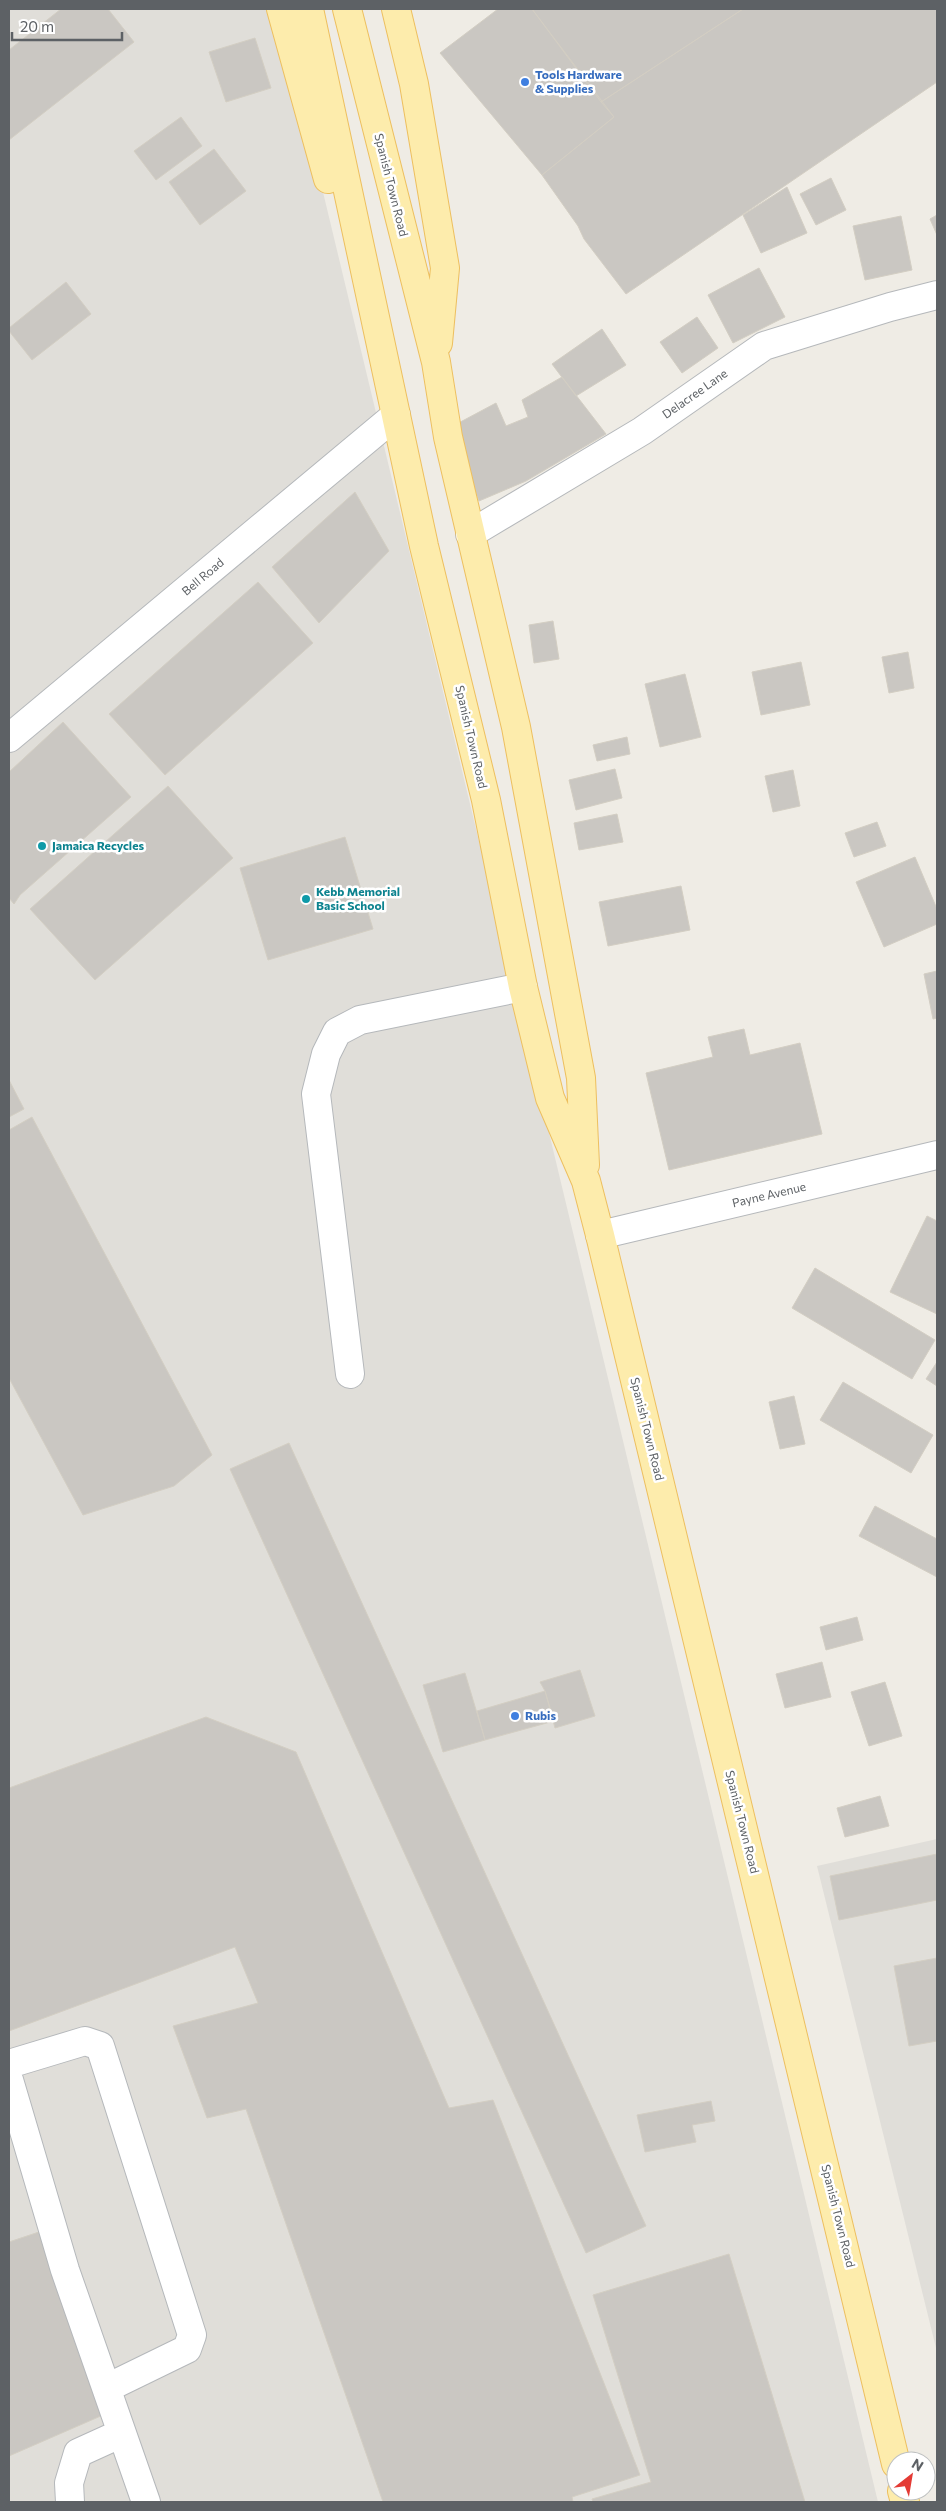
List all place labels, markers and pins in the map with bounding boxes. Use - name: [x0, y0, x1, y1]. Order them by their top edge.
- place label: Tools Hardware & Supplies: [535, 67, 622, 95]
- marker: Tools Hardware & Supplies: [519, 76, 531, 88]
- place label: Jamaica Recycles: [52, 838, 144, 853]
- marker: Jamaica Recycles: [36, 840, 48, 852]
- place label: Kebb Memorial Basic School: [316, 884, 400, 912]
- marker: Kebb Memorial Basic School: [300, 893, 312, 905]
- place label: Rubis: [525, 1708, 556, 1722]
- marker: Rubis: [509, 1710, 521, 1722]

